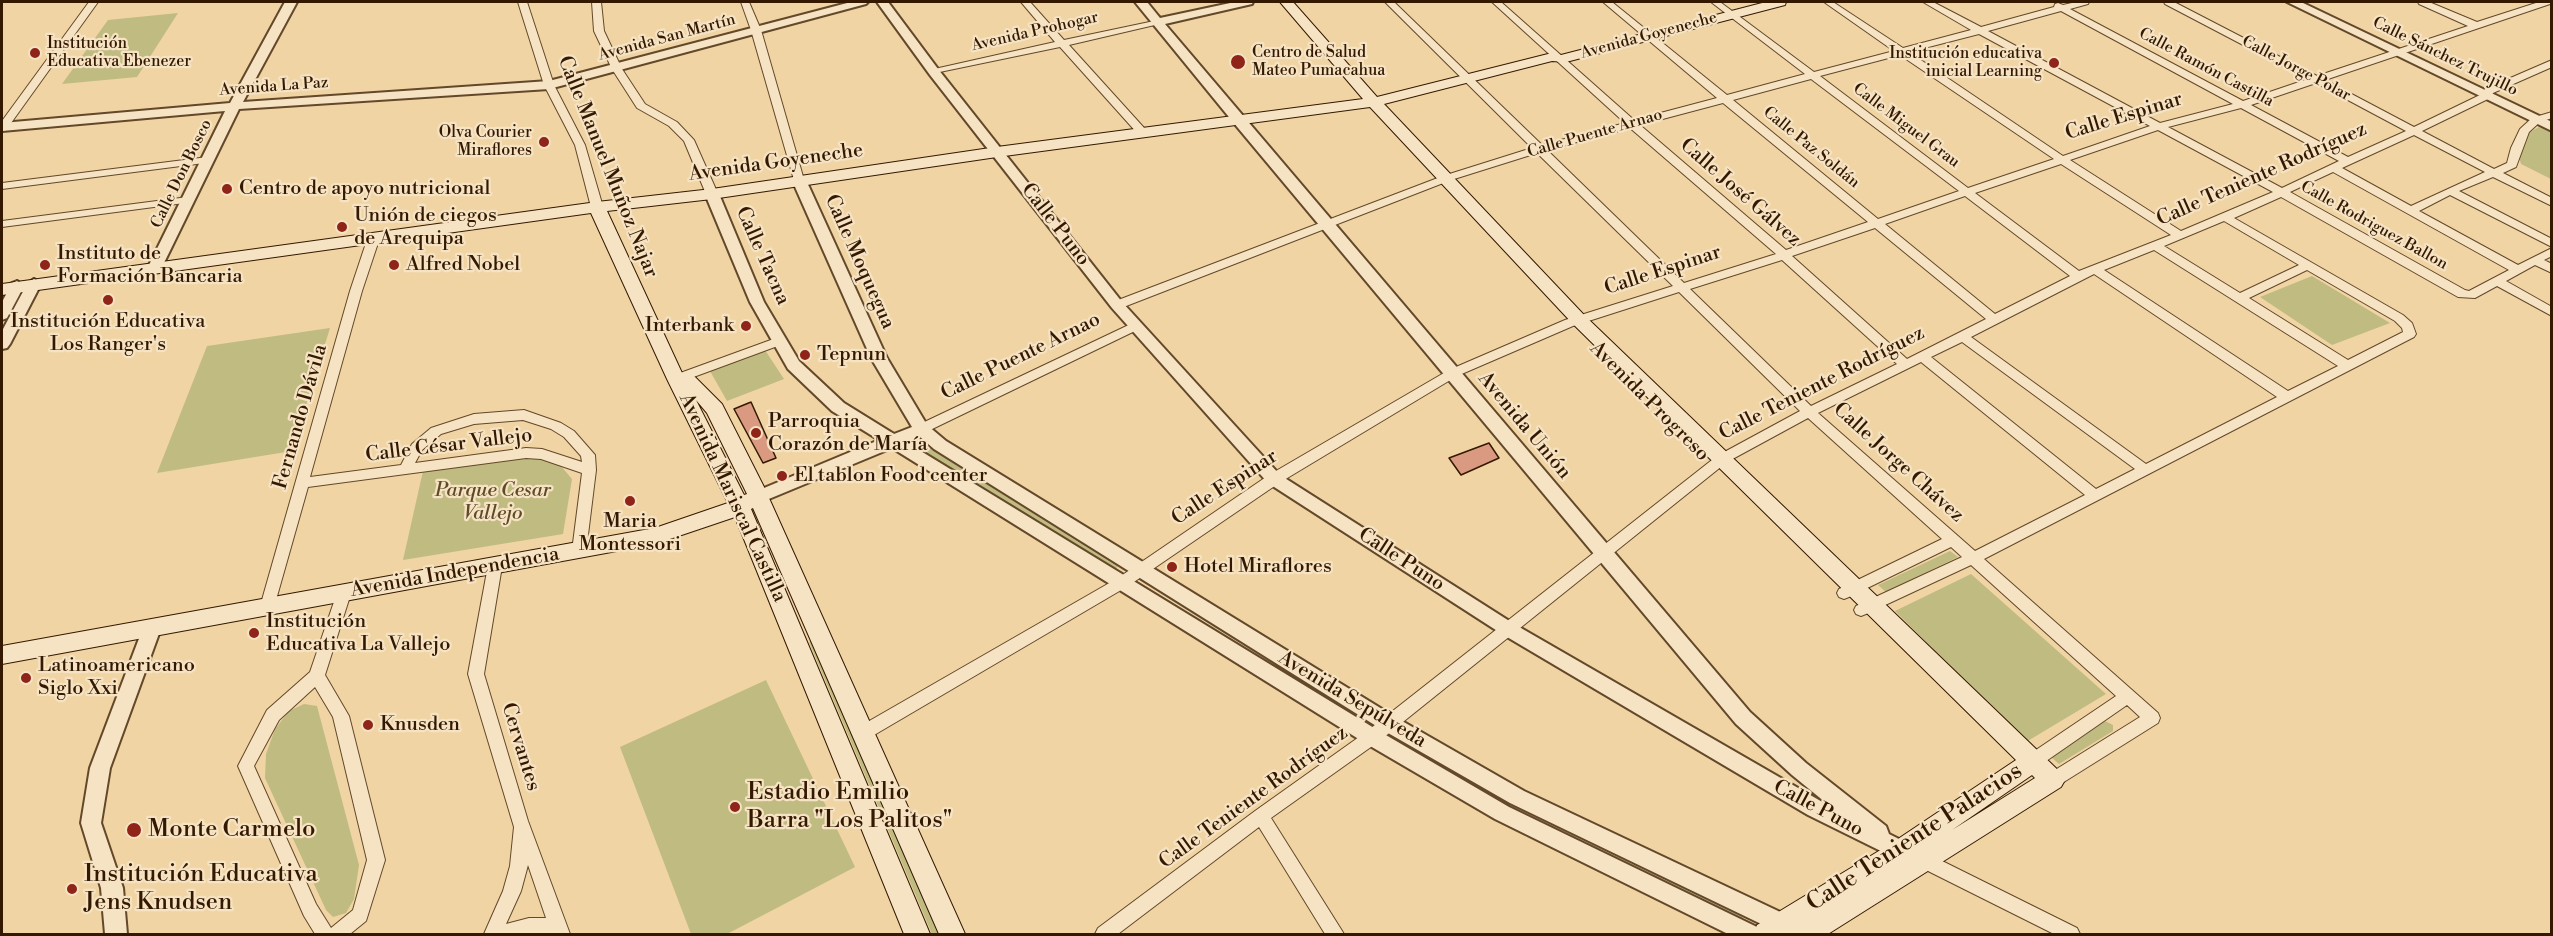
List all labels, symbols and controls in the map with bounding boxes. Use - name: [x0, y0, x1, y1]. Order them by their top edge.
- street label: Avenida Prohogar: [970, 8, 1100, 56]
- street label: Avenida Goyeneche: [1579, 9, 1719, 63]
- street label: Avenida San Martín: [596, 10, 738, 66]
- street label: Calle Sánchez Trujillo: [2369, 13, 2521, 101]
- street label: Calle Ramón Castilla: [2135, 24, 2277, 112]
- street label: Calle Jorge Polar: [2238, 32, 2354, 106]
- place label: Institución Educativa Ebenezer: [47, 34, 191, 72]
- place label: Centro de Salud Mateo Pumacahua: [1252, 43, 1385, 81]
- place label: Institución educativa inicial Learning: [1889, 44, 2042, 82]
- marker: Institución Educativa Ebenezer: [28, 46, 42, 60]
- street label: Calle Manuel Muñoz Najar: [551, 53, 663, 281]
- marker: Centro de Salud Mateo Pumacahua: [1229, 53, 1247, 71]
- marker: Institución educativa inicial Learning: [2047, 56, 2061, 70]
- street label: Avenida La Paz: [219, 74, 329, 100]
- street label: Calle Miguel Grau: [1849, 80, 1963, 172]
- street label: Calle Espinar: [2062, 88, 2186, 146]
- street label: Calle Paz Soldán: [1759, 103, 1863, 193]
- street label: Calle Puente Arnao: [1525, 106, 1665, 162]
- street label: Calle Don Bosco: [147, 117, 217, 231]
- street label: Calle Teniente Rodríguez: [2153, 118, 2371, 232]
- place label: Olva Courier Miraflores: [439, 123, 532, 161]
- street label: Calle José Gálvez: [1674, 134, 1806, 252]
- marker: Olva Courier Miraflores: [537, 135, 551, 149]
- street label: Avenida Goyeneche: [687, 139, 865, 187]
- place label: Centro de apoyo nutricional: [239, 177, 490, 201]
- street label: Calle Rodriguez Ballon: [2297, 178, 2451, 274]
- street label: Calle Puno: [1015, 179, 1095, 271]
- marker: Centro de apoyo nutricional: [220, 182, 234, 196]
- street label: Calle Moquegua: [819, 191, 899, 333]
- street label: Calle Tacna: [730, 203, 794, 309]
- place label: Unión de ciegos de Arequipa: [354, 204, 497, 251]
- marker: Unión de ciegos de Arequipa: [335, 220, 349, 234]
- street label: Calle Espinar: [1602, 241, 1724, 301]
- place label: Instituto de Formación Bancaria: [57, 242, 243, 289]
- place label: Alfred Nobel: [406, 253, 520, 277]
- marker: Instituto de Formación Bancaria: [38, 258, 52, 272]
- marker: Alfred Nobel: [387, 258, 401, 272]
- marker: Institución Educativa Los Ranger's: [101, 293, 115, 307]
- street label: Calle Puente Arnao: [937, 308, 1105, 406]
- place label: Institución Educativa Los Ranger's: [11, 310, 205, 357]
- place label: Interbank: [645, 314, 734, 338]
- marker: Interbank: [739, 319, 753, 333]
- street label: Calle Teniente Rodríguez: [1715, 322, 1929, 446]
- street label: Avenida Progreso: [1584, 337, 1714, 467]
- street label: Fernando Dávila: [269, 342, 333, 492]
- place label: Tepnun: [817, 343, 886, 367]
- marker: Tepnun: [798, 348, 812, 362]
- street label: Avenida Unión: [1472, 368, 1576, 484]
- street label: Avenida Mariscal Castilla: [673, 390, 791, 606]
- street label: Calle Jorge Chávez: [1828, 398, 1968, 528]
- place label: Parroquia Corazón de María: [768, 410, 928, 457]
- street label: Calle César Vallejo: [364, 424, 534, 468]
- marker: Parroquia Corazón de María: [749, 426, 763, 440]
- street label: Calle Espinar: [1168, 445, 1282, 531]
- place label: El tablon Food center: [794, 464, 987, 488]
- marker: El tablon Food center: [775, 469, 789, 483]
- park label: Parque Cesar Vallejo: [435, 479, 551, 526]
- marker: Maria Montessori: [623, 494, 637, 508]
- place label: Maria Montessori: [579, 510, 681, 557]
- street label: Calle Puno: [1353, 523, 1449, 597]
- street label: Avenida Independencia: [349, 543, 561, 603]
- place label: Hotel Miraflores: [1184, 555, 1332, 579]
- marker: Hotel Miraflores: [1165, 560, 1179, 574]
- place label: Institución Educativa La Vallejo: [266, 610, 451, 657]
- marker: Institución Educativa La Vallejo: [247, 626, 261, 640]
- street label: Avenida Sepúlveda: [1274, 646, 1430, 754]
- place label: Latinoamericano Siglo Xxi: [38, 654, 195, 701]
- marker: Latinoamericano Siglo Xxi: [19, 671, 33, 685]
- street label: Cervantes: [495, 700, 545, 794]
- place label: Knusden: [380, 713, 460, 737]
- marker: Knusden: [361, 718, 375, 732]
- street label: Calle Teniente Rodríguez: [1155, 721, 1353, 875]
- street label: Calle Teniente Palacios: [1802, 757, 2028, 919]
- street label: Calle Puno: [1769, 775, 1867, 843]
- place label: Estadio Emilio Barra "Los Palitos": [747, 779, 952, 835]
- marker: Estadio Emilio Barra "Los Palitos": [728, 800, 742, 814]
- place label: Monte Carmelo: [148, 816, 316, 844]
- marker: Monte Carmelo: [125, 821, 143, 839]
- place label: Institución Educativa Jens Knudsen: [84, 861, 318, 917]
- marker: Institución Educativa Jens Knudsen: [65, 882, 79, 896]

